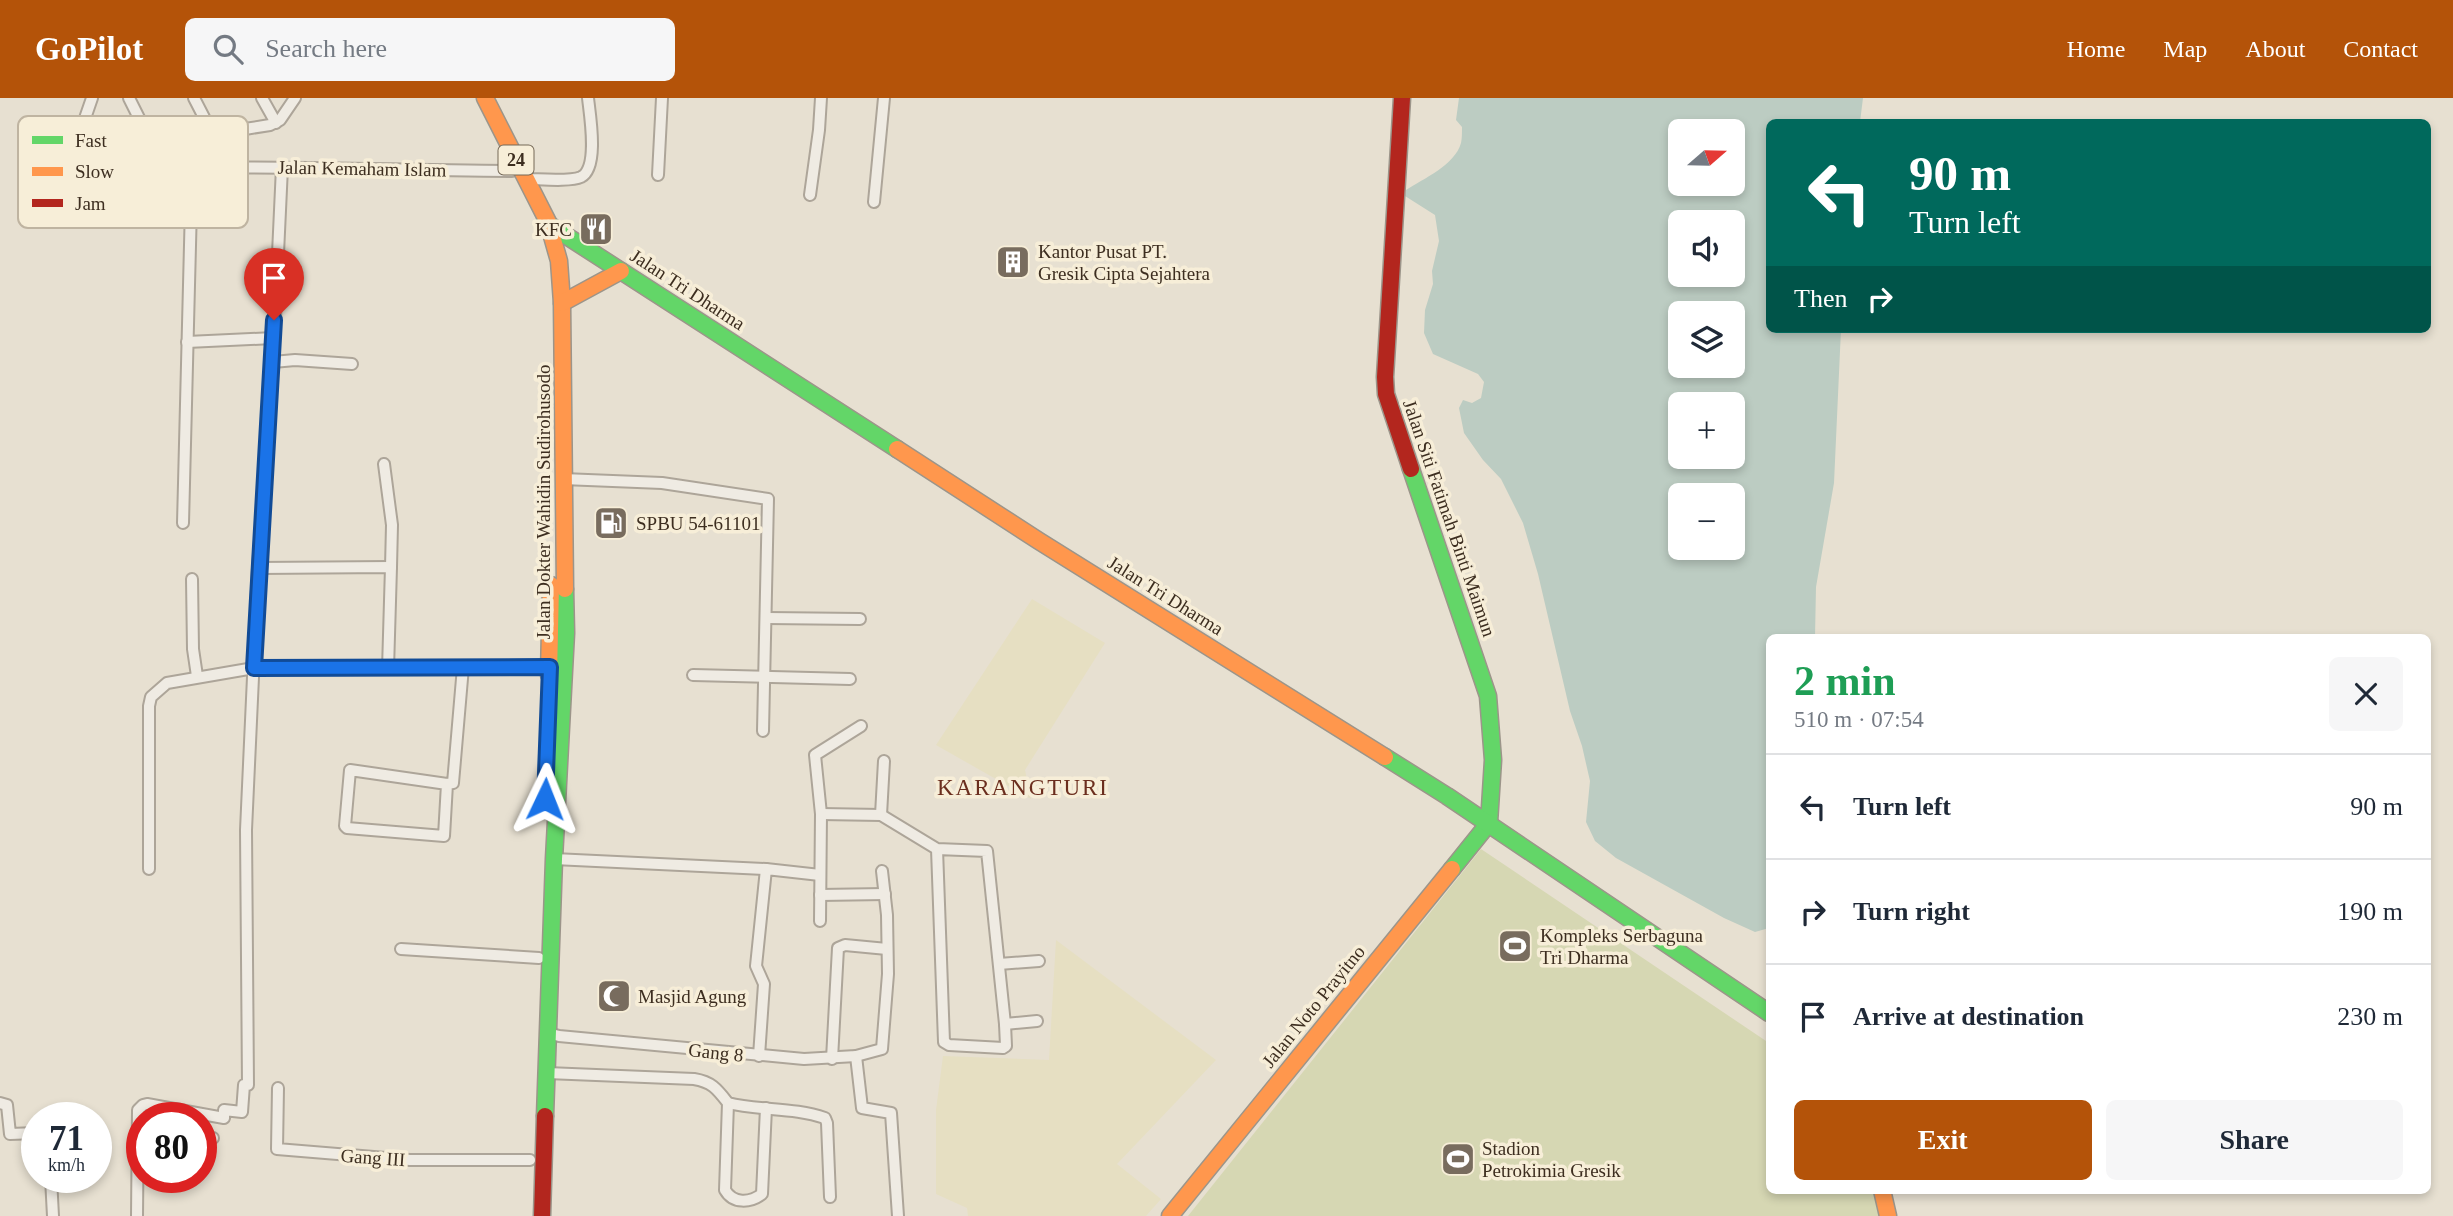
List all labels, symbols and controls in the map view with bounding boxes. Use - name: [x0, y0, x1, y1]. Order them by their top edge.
- search box: [185, 18, 675, 81]
- icon: search: [209, 30, 247, 68]
- text: GoPilot: [35, 31, 143, 67]
- text: Search here: [265, 34, 387, 63]
- text: Home: [2067, 36, 2125, 62]
- text: Map: [2163, 36, 2207, 62]
- text: About: [2245, 36, 2305, 62]
- text: Contact: [2343, 36, 2418, 62]
- legend: [18, 116, 248, 228]
- north arrow: [1668, 119, 1745, 196]
- map controls: [1668, 119, 1745, 560]
- text: Fast: [75, 130, 107, 151]
- road number: 24: [498, 146, 534, 174]
- text: 90 m: [1909, 146, 2011, 201]
- icon: left: [1794, 147, 1885, 238]
- street label: Jalan Kemaham Islam: [277, 157, 447, 180]
- text: Slow: [75, 161, 114, 182]
- text: Jam: [75, 193, 106, 214]
- text: Turn left: [1909, 204, 2021, 240]
- restaurant icon: KFC: [577, 210, 615, 248]
- button: sound: [1668, 210, 1745, 287]
- place label: KFC: [535, 219, 572, 240]
- place label: Kantor Pusat PT. Gresik Cipta Sejahtera: [1038, 241, 1211, 284]
- building icon: Kantor Pusat PT. Gresik Cipta Sejahtera: [994, 243, 1032, 281]
- street label: Jalan Tri Dharma: [627, 245, 749, 334]
- pin: [244, 248, 304, 320]
- icon: arrive: [255, 259, 293, 297]
- icon: right: [1861, 280, 1899, 318]
- text: Then: [1794, 284, 1847, 313]
- button: layers: [1668, 301, 1745, 378]
- street label: Jalan Dokter Wahidin Sudirohusodo: [533, 364, 554, 640]
- button: +: [1668, 392, 1745, 469]
- street label: Jalan Siti Fatimah Binti Maimun: [1399, 397, 1500, 640]
- button: −: [1668, 483, 1745, 560]
- fuel station icon: SPBU 54-61101: [592, 504, 630, 542]
- place label: SPBU 54-61101: [636, 513, 760, 534]
- street label: Jalan Tri Dharma: [1104, 552, 1228, 640]
- button: close: [2329, 657, 2403, 731]
- text: 2 min: [1794, 658, 1896, 704]
- text: 510 m · 07:54: [1794, 707, 1924, 732]
- position arrow: [508, 762, 582, 836]
- district label: KARANGTURI: [937, 775, 1109, 800]
- icon: left: [1794, 788, 1832, 826]
- text: Turn left: [1853, 792, 1951, 821]
- text: 90 m: [2350, 792, 2403, 821]
- icon: right: [1794, 893, 1832, 931]
- text: Turn right: [1853, 897, 1970, 926]
- text: 190 m: [2337, 897, 2403, 926]
- place label: Kompleks Serbaguna Tri Dharma: [1540, 925, 1704, 968]
- sports icon: Kompleks Serbaguna Tri Dharma: [1496, 927, 1534, 965]
- street label: Jalan Noto Prayitno: [1258, 941, 1369, 1072]
- mosque icon: Masjid Agung: [595, 977, 633, 1015]
- place label: Masjid Agung: [638, 986, 747, 1007]
- icon: arrive: [1794, 998, 1832, 1036]
- text: Arrive at destination: [1853, 1002, 2084, 1031]
- text: 230 m: [2337, 1002, 2403, 1031]
- street label: Gang 8: [687, 1039, 745, 1066]
- button: Exit: [1794, 1100, 2092, 1180]
- button: Share: [2106, 1100, 2403, 1180]
- speed limit sign: 80: [126, 1102, 217, 1193]
- text: 71: [49, 1119, 84, 1158]
- place label: Stadion Petrokimia Gresik: [1482, 1138, 1621, 1181]
- sports icon: Stadion Petrokimia Gresik: [1439, 1140, 1477, 1178]
- street label: Gang III: [340, 1145, 406, 1170]
- text: km/h: [48, 1155, 85, 1175]

